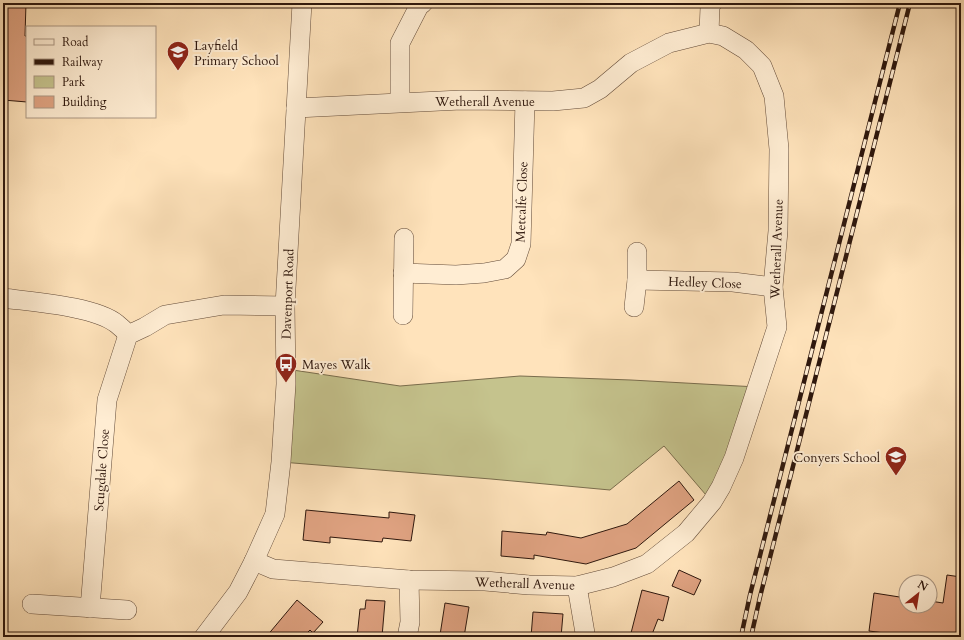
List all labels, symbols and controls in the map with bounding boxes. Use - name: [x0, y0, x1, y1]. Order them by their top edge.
- legend: [26, 26, 156, 118]
- text: Road: [62, 34, 89, 50]
- place label: Layfield Primary School: [194, 37, 279, 70]
- school or university icon: Layfield Primary School: [165, 39, 191, 72]
- text: Railway: [62, 54, 104, 70]
- text: Park: [62, 74, 86, 90]
- street label: Wetherall Avenue: [434, 93, 535, 111]
- text: Building: [62, 94, 107, 110]
- street label: Metcalfe Close: [512, 161, 532, 243]
- street label: Wetherall Avenue: [766, 199, 788, 300]
- street label: Davenport Road: [277, 248, 299, 340]
- street label: Hedley Close: [668, 273, 742, 293]
- bus stop icon: Mayes Walk: [273, 351, 299, 384]
- place label: Mayes Walk: [302, 356, 371, 374]
- street label: Scugdale Close: [90, 428, 114, 512]
- school or university icon: Conyers School: [883, 444, 909, 477]
- place label: Conyers School: [793, 449, 881, 467]
- street label: Wetherall Avenue: [474, 573, 575, 595]
- north arrow: [898, 574, 938, 614]
- text: N: [915, 577, 931, 595]

